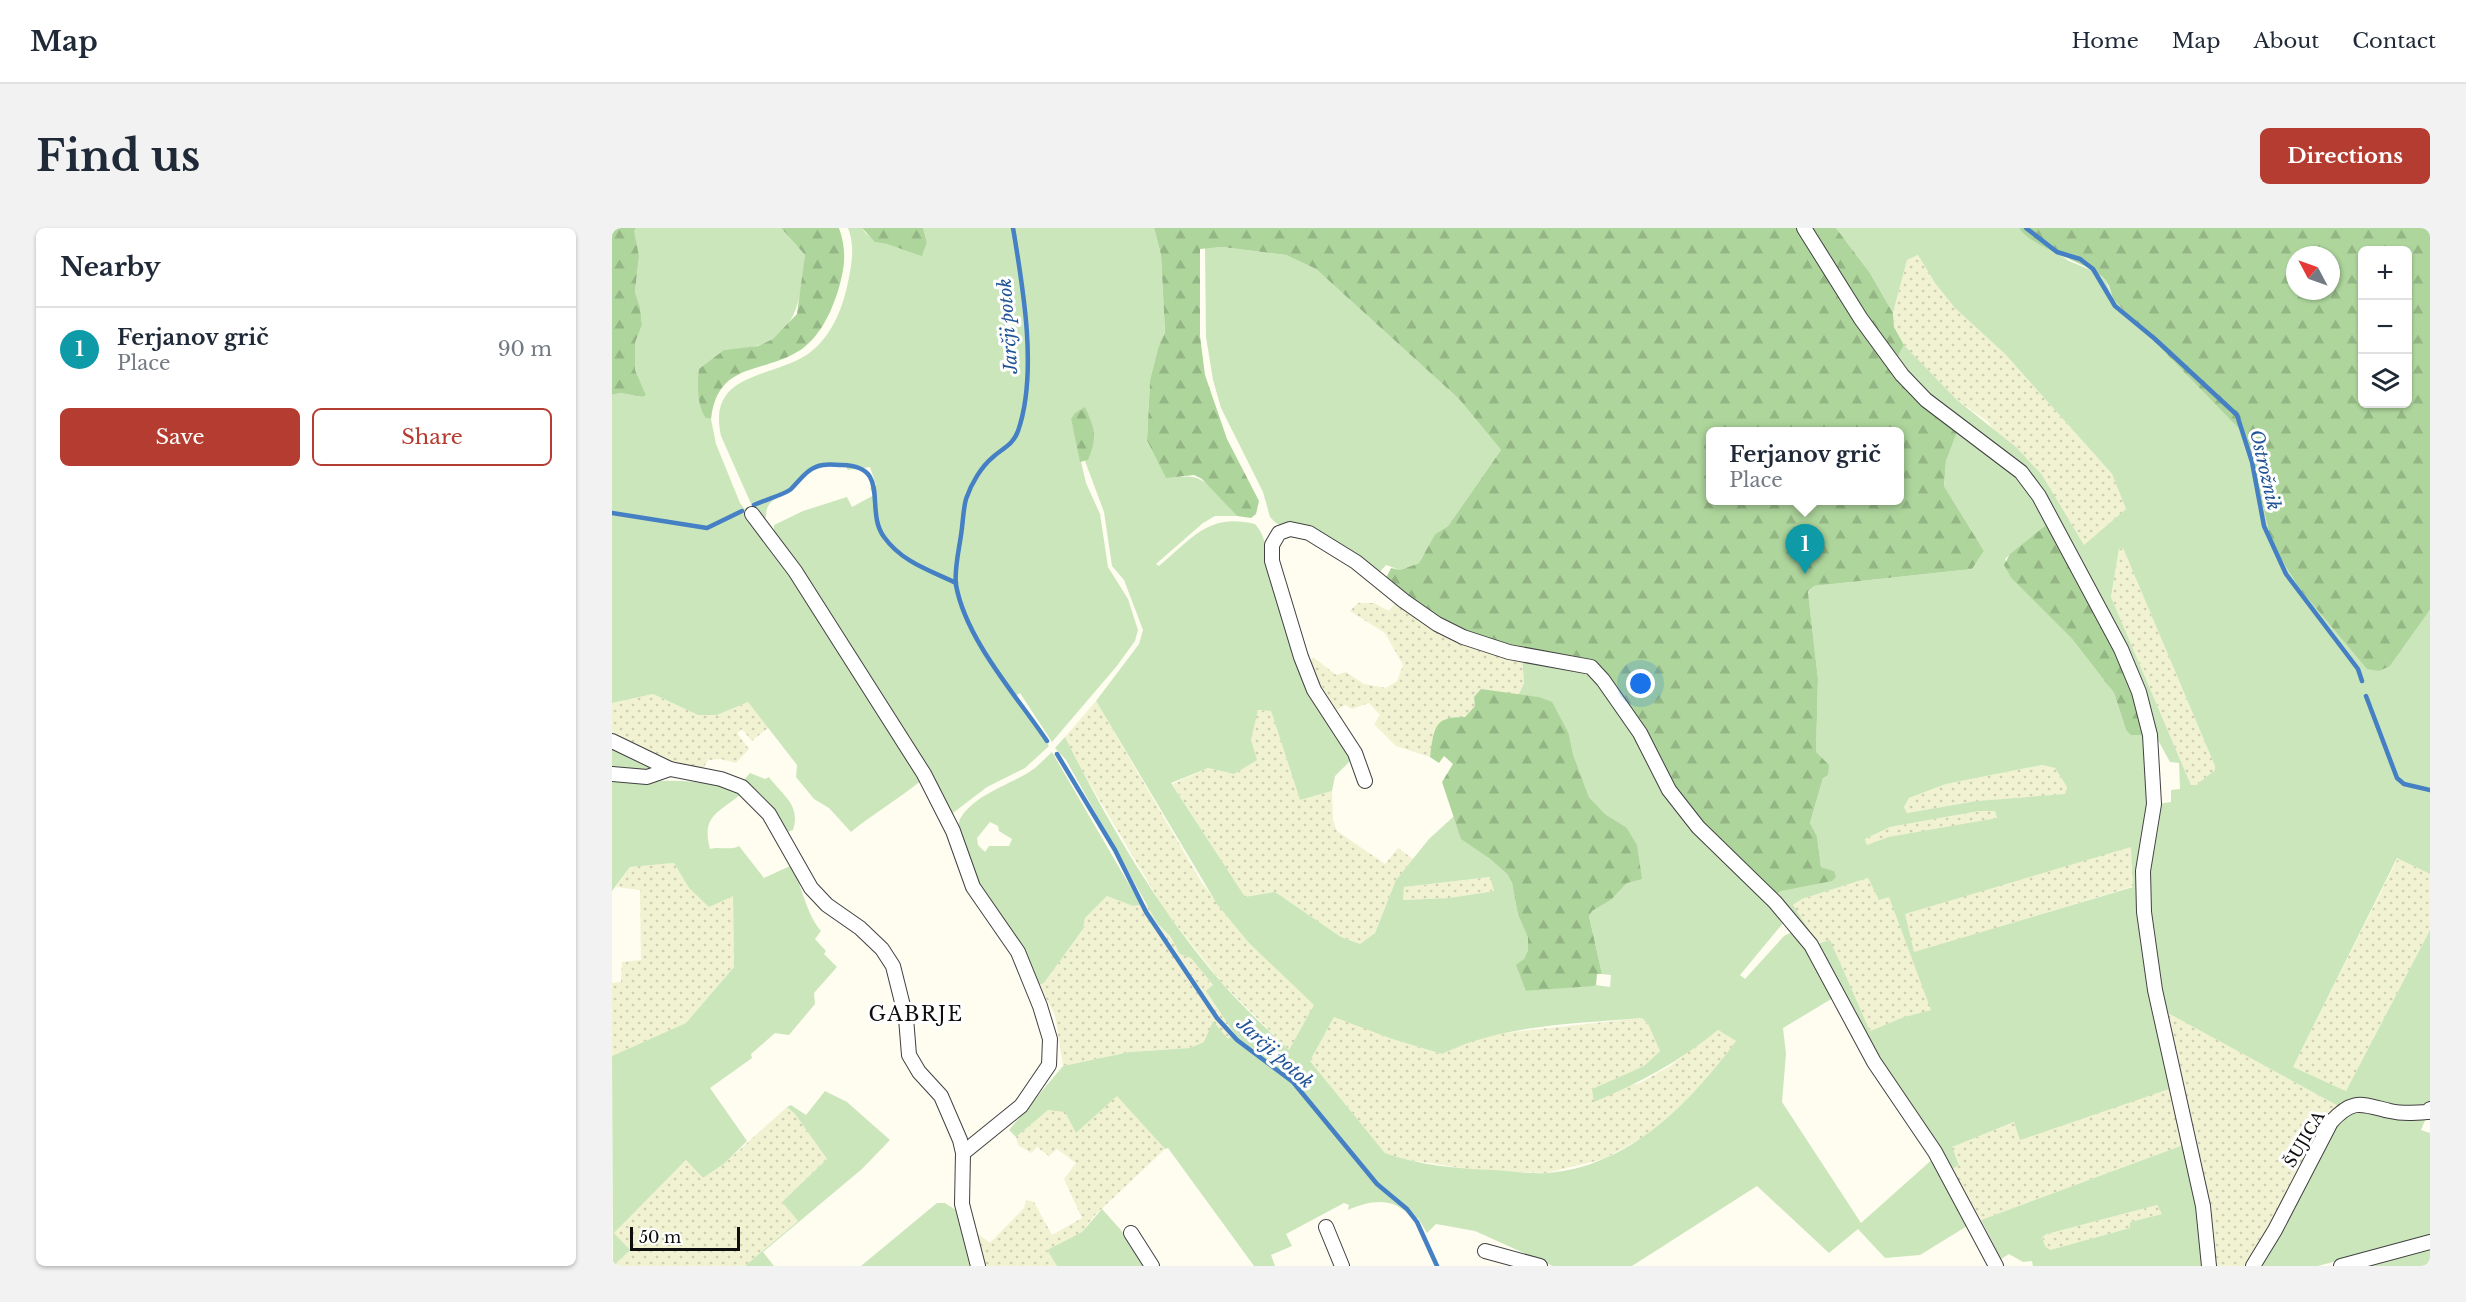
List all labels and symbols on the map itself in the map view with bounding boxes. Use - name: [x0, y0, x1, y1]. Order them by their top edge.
- north arrow: [2286, 246, 2340, 300]
- water label: Jarčji potok: [994, 278, 1022, 375]
- water label: Ostrožnik: [2245, 428, 2285, 512]
- pin: 1: [1786, 524, 1824, 574]
- your location: [1626, 669, 1655, 698]
- district label: GABRJE: [869, 1002, 963, 1026]
- water label: Jarčji potok: [1231, 1012, 1318, 1093]
- street label: ŠUJICA: [2279, 1107, 2329, 1171]
- scale bar: [630, 1224, 740, 1252]

